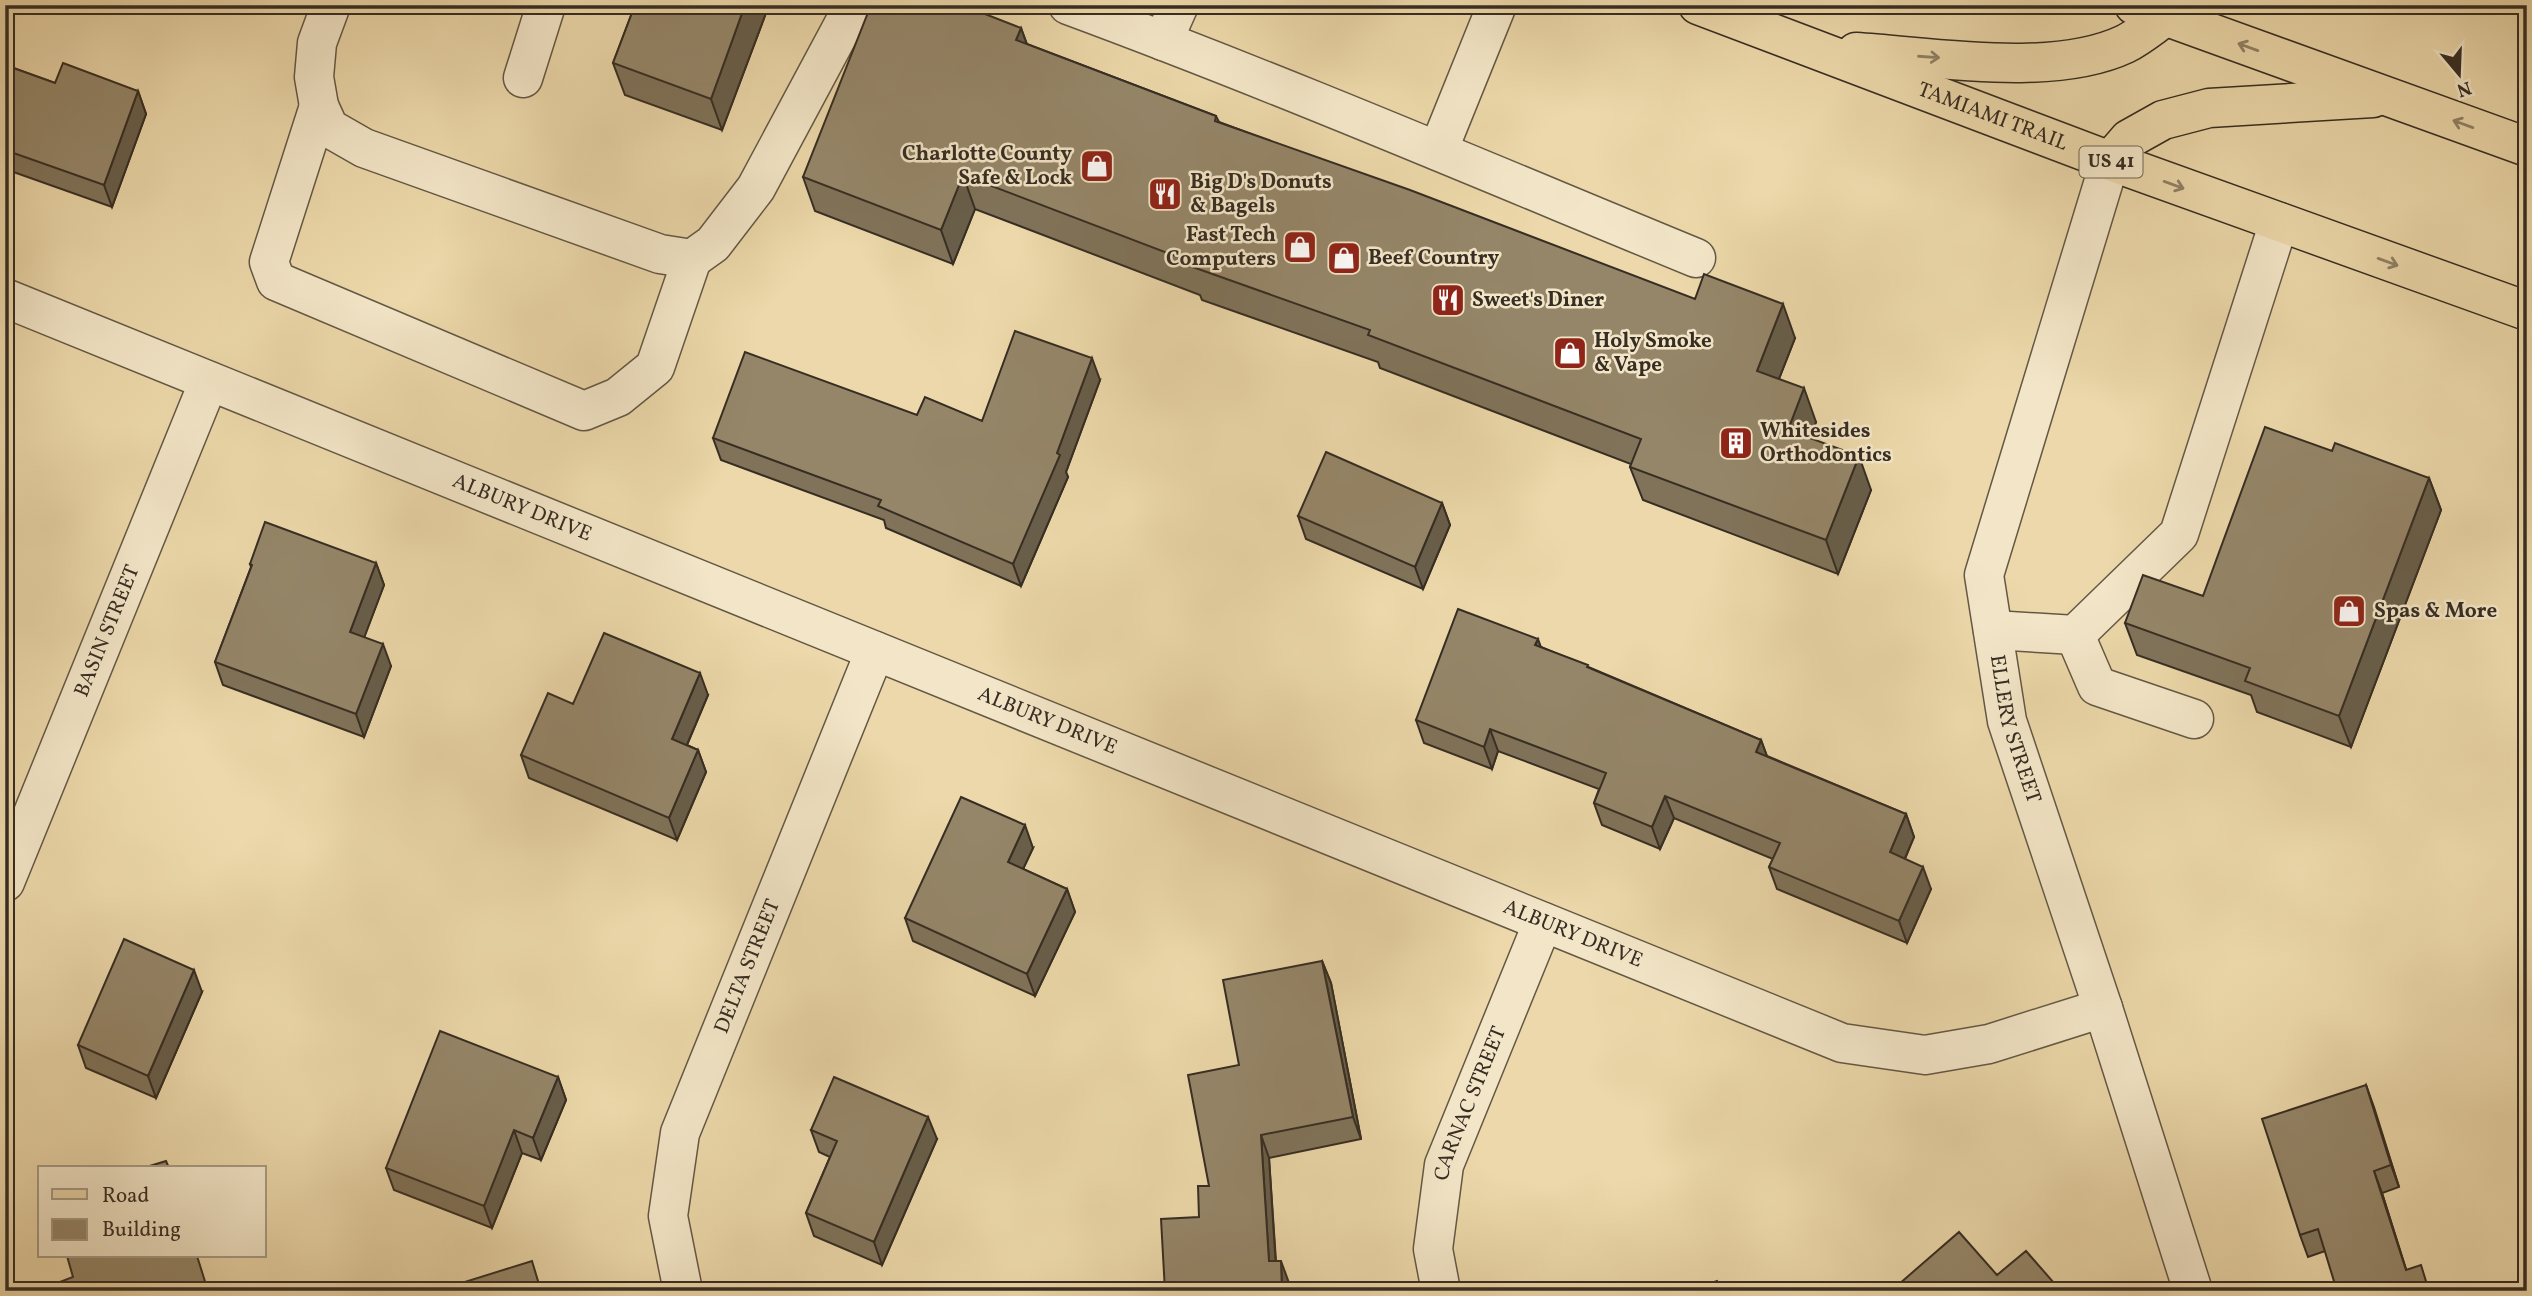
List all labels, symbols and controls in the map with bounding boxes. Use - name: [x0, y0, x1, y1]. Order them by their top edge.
- north arrow: [2424, 38, 2494, 108]
- one-way arrow: [2238, 40, 2260, 52]
- one-way arrow: [1917, 51, 1939, 64]
- text: N: [2453, 74, 2475, 103]
- street label: TAMIAMI TRAIL: [1914, 75, 2072, 158]
- one-way arrow: [2452, 117, 2474, 129]
- place label: Charlotte County Safe & Lock: [902, 140, 1072, 193]
- road number: US 41: [2080, 146, 2142, 178]
- shop icon: Charlotte County Safe & Lock: [1078, 147, 1116, 185]
- place label: Big D's Donuts & Bagels: [1190, 168, 1332, 221]
- restaurant icon: Big D's Donuts & Bagels: [1146, 175, 1184, 213]
- one-way arrow: [2163, 179, 2185, 192]
- place label: Fast Tech Computers: [1166, 221, 1276, 274]
- shop icon: Fast Tech Computers: [1281, 228, 1319, 266]
- shop icon: Beef Country: [1325, 239, 1363, 277]
- place label: Beef Country: [1368, 244, 1500, 273]
- one-way arrow: [2377, 256, 2399, 269]
- restaurant icon: Sweet's Diner: [1429, 281, 1467, 319]
- place label: Sweet's Diner: [1472, 286, 1604, 315]
- place label: Holy Smoke & Vape: [1594, 327, 1712, 380]
- shop icon: Holy Smoke & Vape: [1551, 334, 1589, 372]
- place label: Whitesides Orthodontics: [1760, 417, 1892, 470]
- building icon: Whitesides Orthodontics: [1717, 424, 1755, 462]
- street label: ALBURY DRIVE: [448, 466, 596, 549]
- street label: BASIN STREET: [67, 561, 147, 701]
- shop icon: Spas & More: [2330, 592, 2368, 630]
- place label: Spas & More: [2374, 597, 2497, 626]
- street label: ELLERY STREET: [1982, 653, 2048, 807]
- street label: ALBURY DRIVE: [973, 680, 1122, 762]
- street label: ALBURY DRIVE: [1499, 893, 1647, 975]
- street label: DELTA STREET: [707, 895, 788, 1038]
- street label: CARNAC STREET: [1428, 1022, 1513, 1182]
- legend: [38, 1166, 266, 1258]
- text: Road: [102, 1182, 149, 1211]
- text: Building: [102, 1216, 181, 1245]

